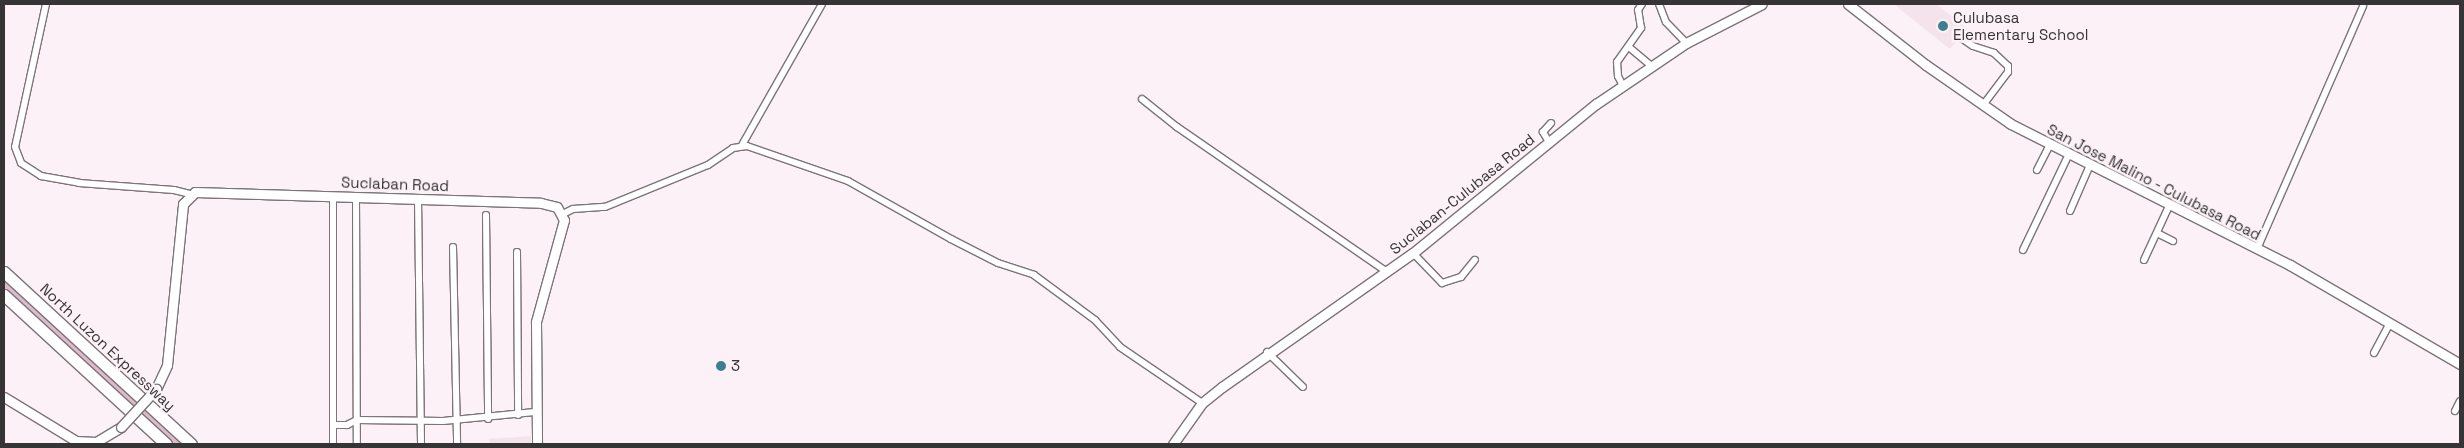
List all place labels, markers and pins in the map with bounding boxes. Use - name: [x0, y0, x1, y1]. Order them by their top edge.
- place label: Culubasa Elementary School: [1953, 8, 2089, 43]
- marker: Culubasa Elementary School: [1937, 20, 1949, 32]
- place label: 3: [731, 357, 740, 375]
- marker: 3: [715, 360, 727, 372]

